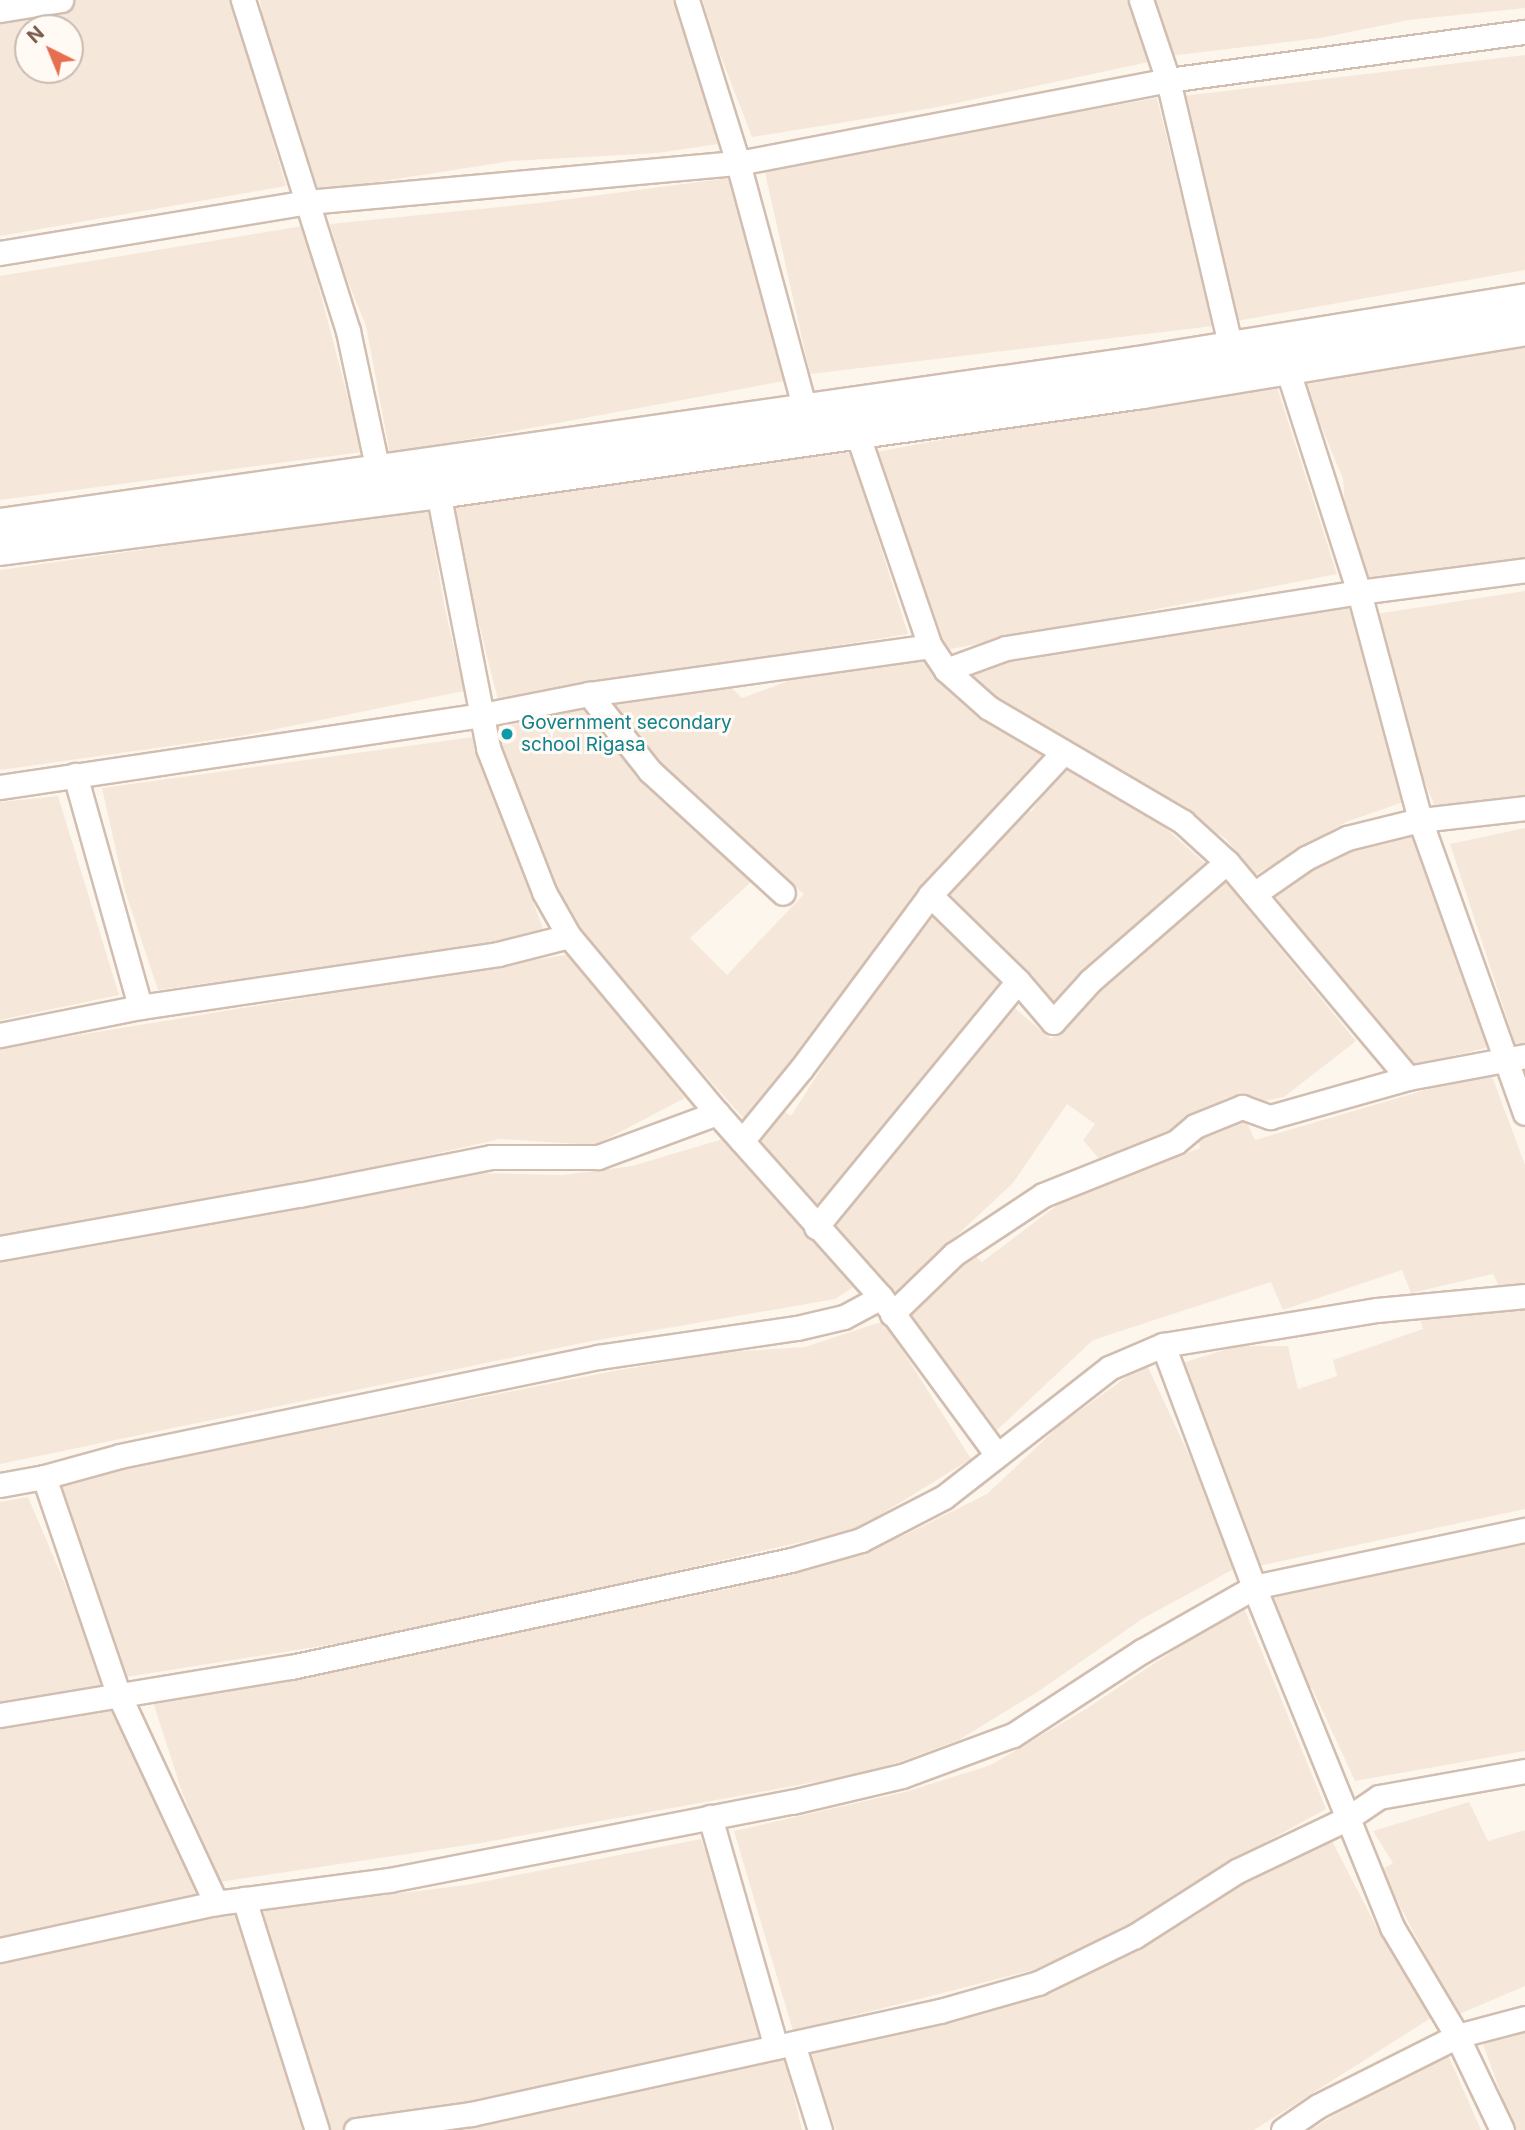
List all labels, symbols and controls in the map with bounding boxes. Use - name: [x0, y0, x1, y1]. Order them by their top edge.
- north arrow: [14, 14, 84, 84]
- text: N: [23, 21, 49, 48]
- place label: Government secondary school Rigasa: [521, 712, 732, 756]
- marker: Government secondary school Rigasa: [499, 726, 515, 742]

